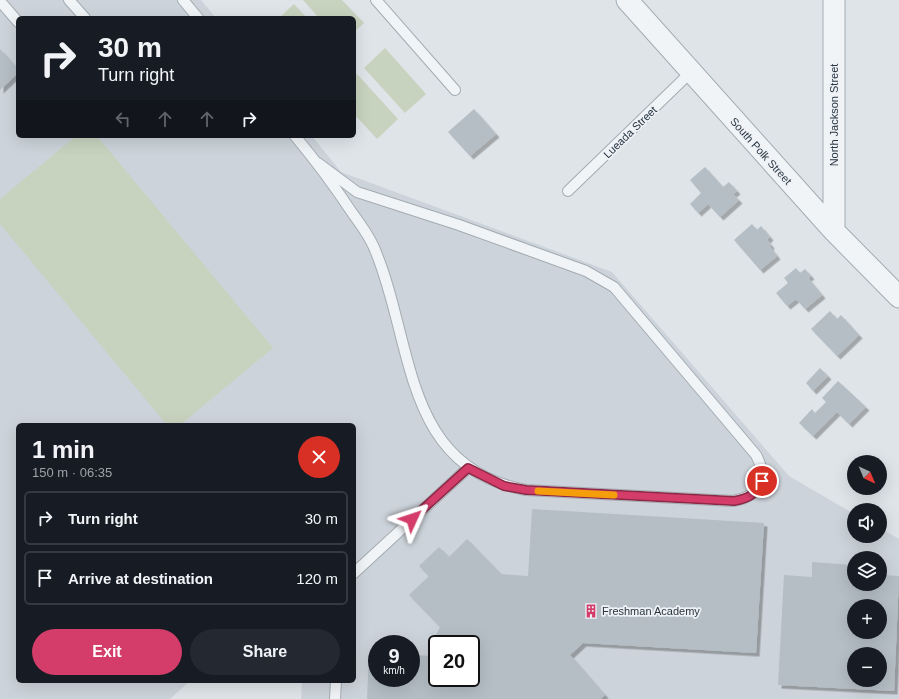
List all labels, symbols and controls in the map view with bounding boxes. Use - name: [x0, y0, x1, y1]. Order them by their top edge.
- icon: right: [32, 32, 84, 84]
- text: 30 m: [98, 32, 162, 63]
- street label: North Jackson Street: [828, 64, 840, 166]
- text: Turn right: [98, 65, 174, 85]
- street label: Lueada Street: [601, 104, 659, 160]
- icon: left: [112, 108, 134, 130]
- icon: ahead: [154, 108, 176, 130]
- icon: ahead: [196, 108, 218, 130]
- icon: right: [238, 108, 260, 130]
- street label: South Polk Street: [728, 115, 794, 187]
- text: 1 min: [32, 436, 95, 463]
- button: close: [298, 436, 340, 478]
- north arrow: [847, 455, 887, 495]
- map controls: [847, 455, 887, 687]
- pin: [745, 464, 779, 498]
- text: 150 m · 06:35: [32, 465, 112, 480]
- icon: arrive: [751, 470, 773, 492]
- position arrow: [391, 498, 433, 540]
- button: sound: [847, 503, 887, 543]
- icon: right: [34, 507, 56, 529]
- text: Turn right: [68, 510, 138, 527]
- text: 30 m: [305, 510, 338, 527]
- button: layers: [847, 551, 887, 591]
- icon: arrive: [34, 567, 56, 589]
- text: Arrive at destination: [68, 570, 213, 587]
- text: 120 m: [296, 570, 338, 587]
- button: +: [847, 599, 887, 639]
- building icon: Freshman Academy: [583, 603, 599, 619]
- place label: Freshman Academy: [602, 605, 700, 617]
- button: Exit: [32, 629, 182, 675]
- button: Share: [190, 629, 340, 675]
- speed limit sign: 20: [428, 635, 480, 687]
- text: 9: [388, 645, 400, 667]
- button: −: [847, 647, 887, 687]
- text: km/h: [383, 665, 405, 676]

